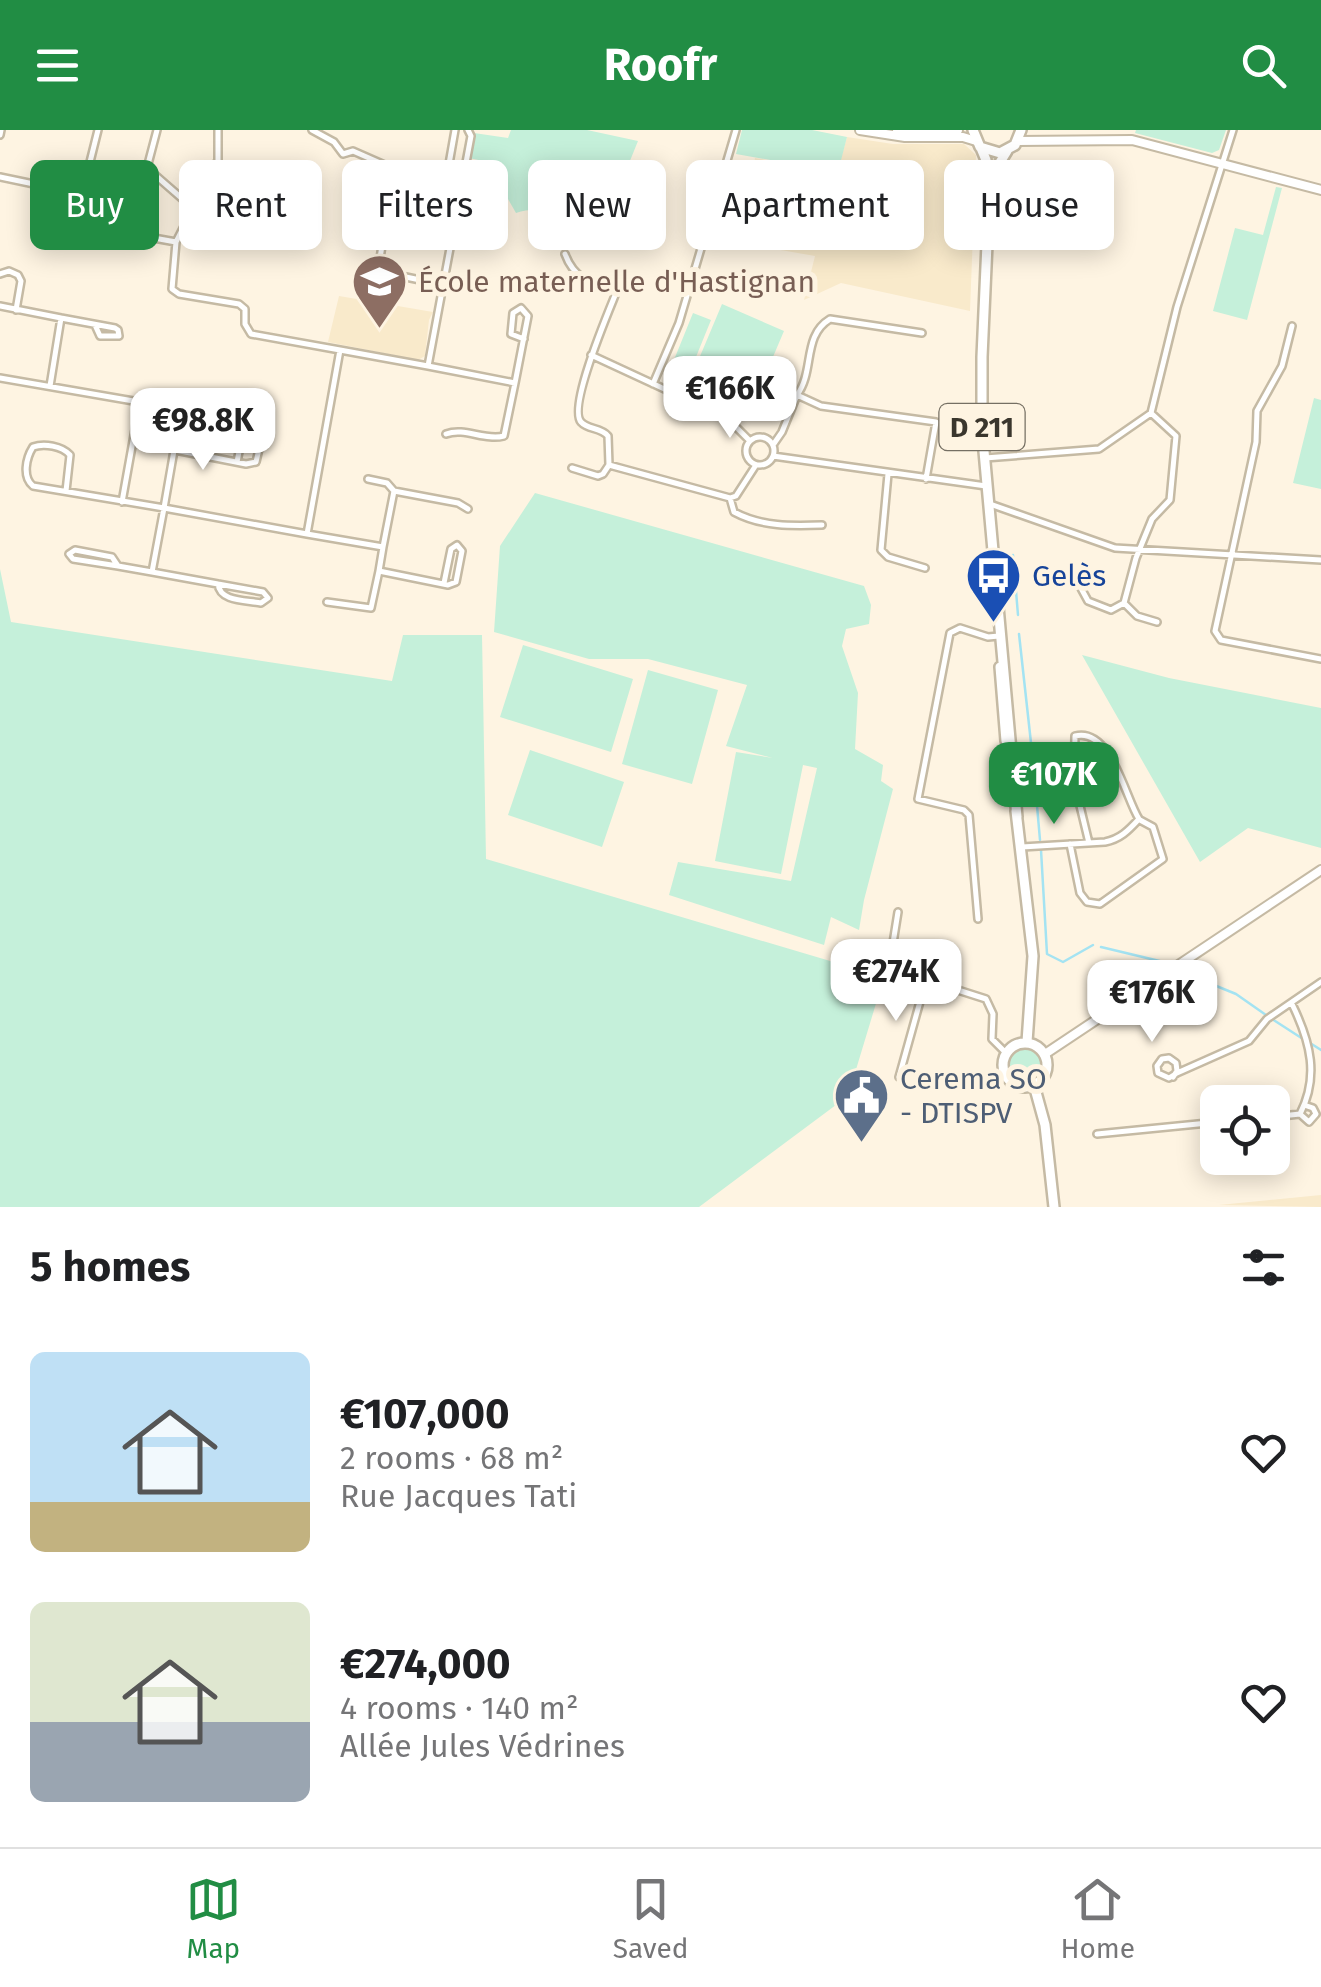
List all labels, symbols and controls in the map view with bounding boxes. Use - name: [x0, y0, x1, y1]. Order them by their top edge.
- icon: menu: [30, 38, 85, 93]
- text: Roofr: [604, 38, 717, 92]
- icon: search: [1236, 38, 1291, 93]
- chip: Buy: [30, 160, 159, 250]
- chip: Rent: [179, 160, 322, 250]
- chip: Filters: [342, 160, 508, 250]
- chip: New: [528, 160, 666, 250]
- chip: Apartment: [686, 160, 924, 250]
- chip: House: [944, 160, 1114, 250]
- school or university icon: École maternelle d'Hastignan: [349, 252, 409, 331]
- place label: École maternelle d'Hastignan: [418, 264, 815, 300]
- pin: €166K: [660, 356, 800, 441]
- text: €166K: [685, 369, 775, 407]
- pin: €98.8K: [122, 388, 284, 473]
- text: €98.8K: [152, 401, 254, 439]
- road number: D 211: [940, 404, 1024, 450]
- bus stop icon: Gelès: [963, 546, 1023, 625]
- place label: Gelès: [1032, 558, 1106, 594]
- pin: €107K: [984, 742, 1124, 827]
- text: €107K: [1011, 755, 1097, 793]
- pin: €274K: [826, 939, 966, 1024]
- text: €274K: [853, 952, 939, 990]
- pin: €176K: [1082, 960, 1222, 1045]
- text: €176K: [1109, 973, 1195, 1011]
- place label: Cerema SO - DTISPV: [900, 1061, 1047, 1131]
- public building icon: Cerema SO - DTISPV: [831, 1066, 891, 1145]
- map controls: [1200, 1085, 1290, 1175]
- button: locate: [1200, 1085, 1290, 1175]
- icon: filters: [1236, 1240, 1291, 1295]
- text: 5 homes: [30, 1242, 190, 1292]
- text: €107,000: [340, 1389, 510, 1439]
- icon: home: [110, 1392, 230, 1512]
- icon: heart: [1236, 1425, 1291, 1480]
- text: 2 rooms · 68 m²: [340, 1439, 563, 1477]
- text: Rue Jacques Tati: [340, 1477, 577, 1515]
- text: €274,000: [340, 1639, 511, 1689]
- icon: home: [110, 1642, 230, 1762]
- icon: heart: [1236, 1675, 1291, 1730]
- text: 4 rooms · 140 m²: [340, 1689, 579, 1727]
- text: Allée Jules Védrines: [340, 1727, 625, 1765]
- tab: Map: [186, 1872, 241, 1965]
- tab: Saved: [613, 1872, 689, 1965]
- tab: Home: [1060, 1872, 1135, 1965]

